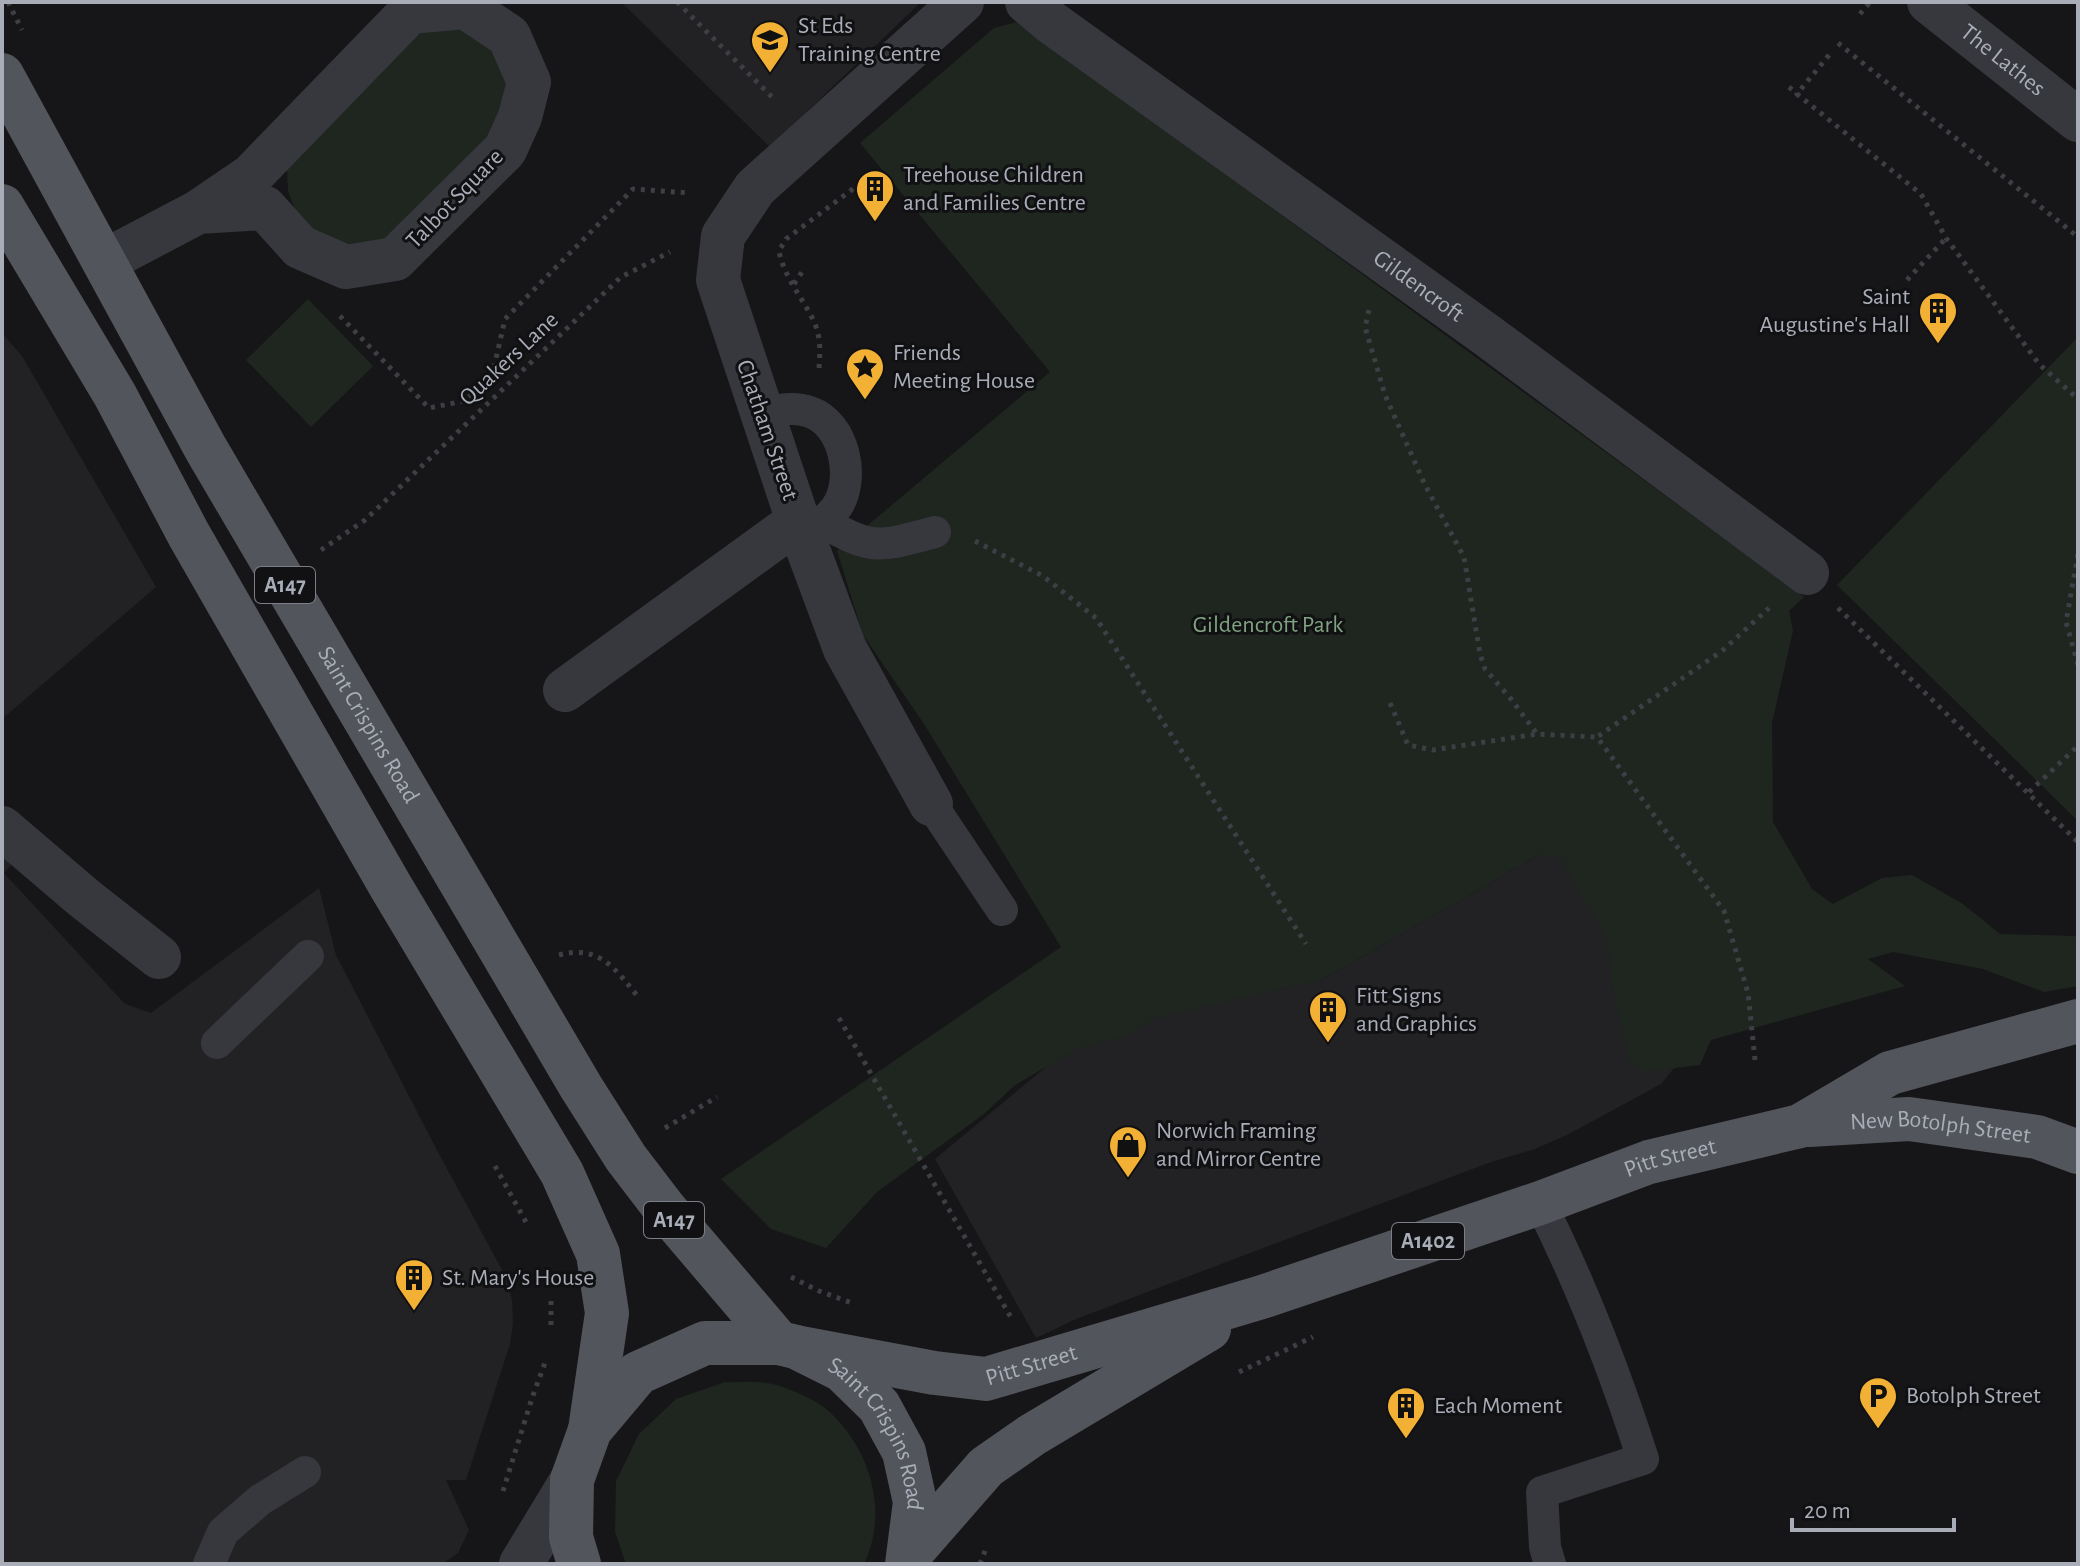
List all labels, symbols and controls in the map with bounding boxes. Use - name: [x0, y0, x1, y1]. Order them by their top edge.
- place label: St Eds Training Centre: [798, 14, 941, 66]
- school or university icon: St Eds Training Centre: [749, 19, 791, 74]
- street label: The Lathes: [1956, 20, 2049, 101]
- street label: Talbot Square: [402, 145, 508, 253]
- place label: Treehouse Children and Families Centre: [903, 163, 1086, 215]
- building icon: Treehouse Children and Families Centre: [854, 168, 896, 223]
- street label: Gildencroft: [1369, 246, 1469, 327]
- place label: Saint Augustine's Hall: [1760, 285, 1910, 337]
- building icon: Saint Augustine's Hall: [1917, 290, 1959, 345]
- street label: Quakers Lane: [455, 308, 563, 410]
- place label: Friends Meeting House: [893, 341, 1035, 393]
- place icon: Friends Meeting House: [844, 346, 886, 401]
- street label: Chatham Street: [732, 357, 802, 504]
- road number: A147: [255, 567, 315, 603]
- park label: Gildencroft Park: [1193, 613, 1343, 637]
- street label: Saint Crispins Road: [313, 642, 423, 807]
- place label: Fitt Signs and Graphics: [1356, 984, 1477, 1036]
- building icon: Fitt Signs and Graphics: [1307, 989, 1349, 1044]
- street label: New Botolph Street: [1849, 1107, 2033, 1148]
- place label: Norwich Framing and Mirror Centre: [1156, 1119, 1321, 1171]
- shop icon: Norwich Framing and Mirror Centre: [1107, 1124, 1149, 1179]
- street label: Pitt Street: [1621, 1134, 1719, 1182]
- road number: A147: [644, 1202, 704, 1238]
- road number: A1402: [1392, 1223, 1464, 1259]
- building icon: St. Mary's House: [393, 1257, 435, 1312]
- place label: St. Mary's House: [442, 1266, 594, 1290]
- street label: Pitt Street: [983, 1341, 1080, 1390]
- street label: Saint Crispins Road: [824, 1353, 927, 1512]
- parking icon: Botolph Street: [1857, 1375, 1899, 1430]
- place label: Botolph Street: [1906, 1384, 2041, 1408]
- building icon: Each Moment: [1385, 1385, 1427, 1440]
- place label: Each Moment: [1434, 1394, 1562, 1418]
- scale bar: [1792, 1482, 1954, 1532]
- text: 20 m: [1804, 1499, 1851, 1523]

